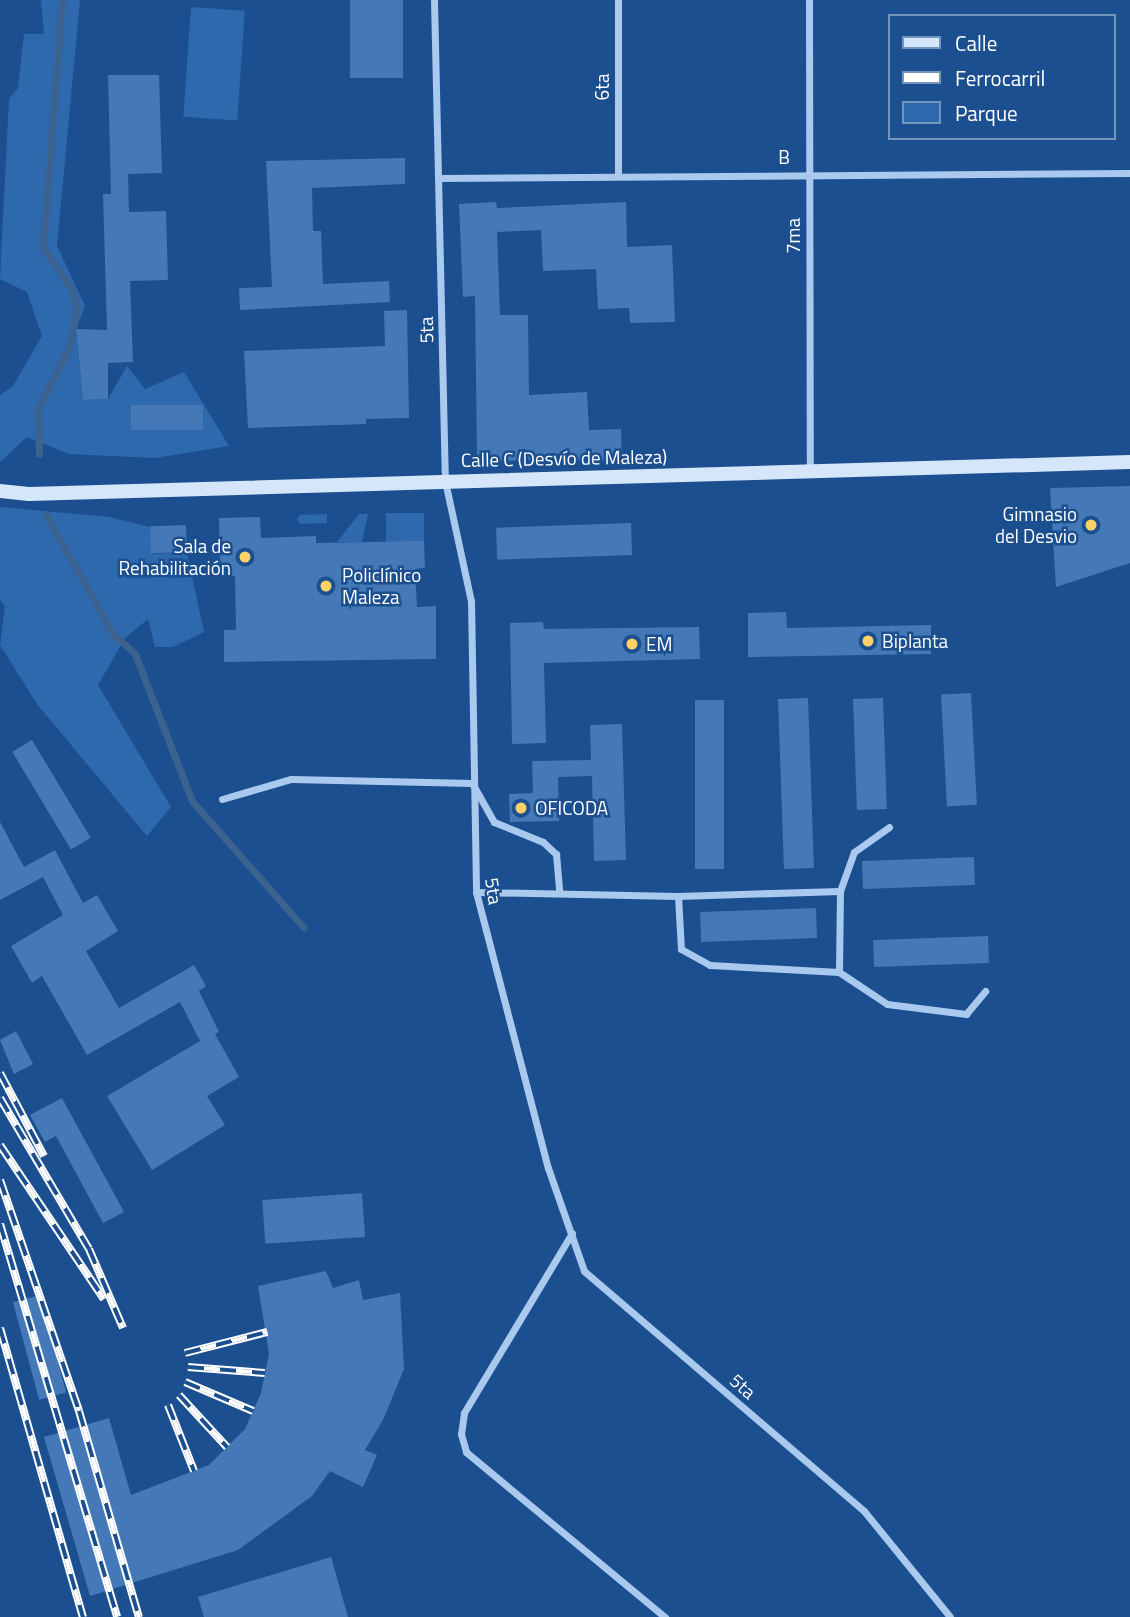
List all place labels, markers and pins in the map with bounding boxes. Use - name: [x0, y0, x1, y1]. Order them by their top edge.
- place label: Gimnasio del Desvio: [995, 503, 1077, 547]
- marker: Gimnasio del Desvio: [1083, 517, 1099, 533]
- place label: Sala de Rehabilitación: [119, 535, 231, 579]
- marker: Sala de Rehabilitación: [237, 549, 253, 565]
- place label: Policlínico Maleza: [342, 564, 421, 608]
- marker: Policlínico Maleza: [316, 576, 336, 596]
- place label: Biplanta: [882, 630, 948, 652]
- place label: EM: [646, 633, 672, 655]
- marker: Biplanta: [860, 633, 876, 649]
- marker: EM: [624, 636, 640, 652]
- place label: OFICODA: [535, 797, 608, 819]
- marker: OFICODA: [513, 800, 529, 816]

